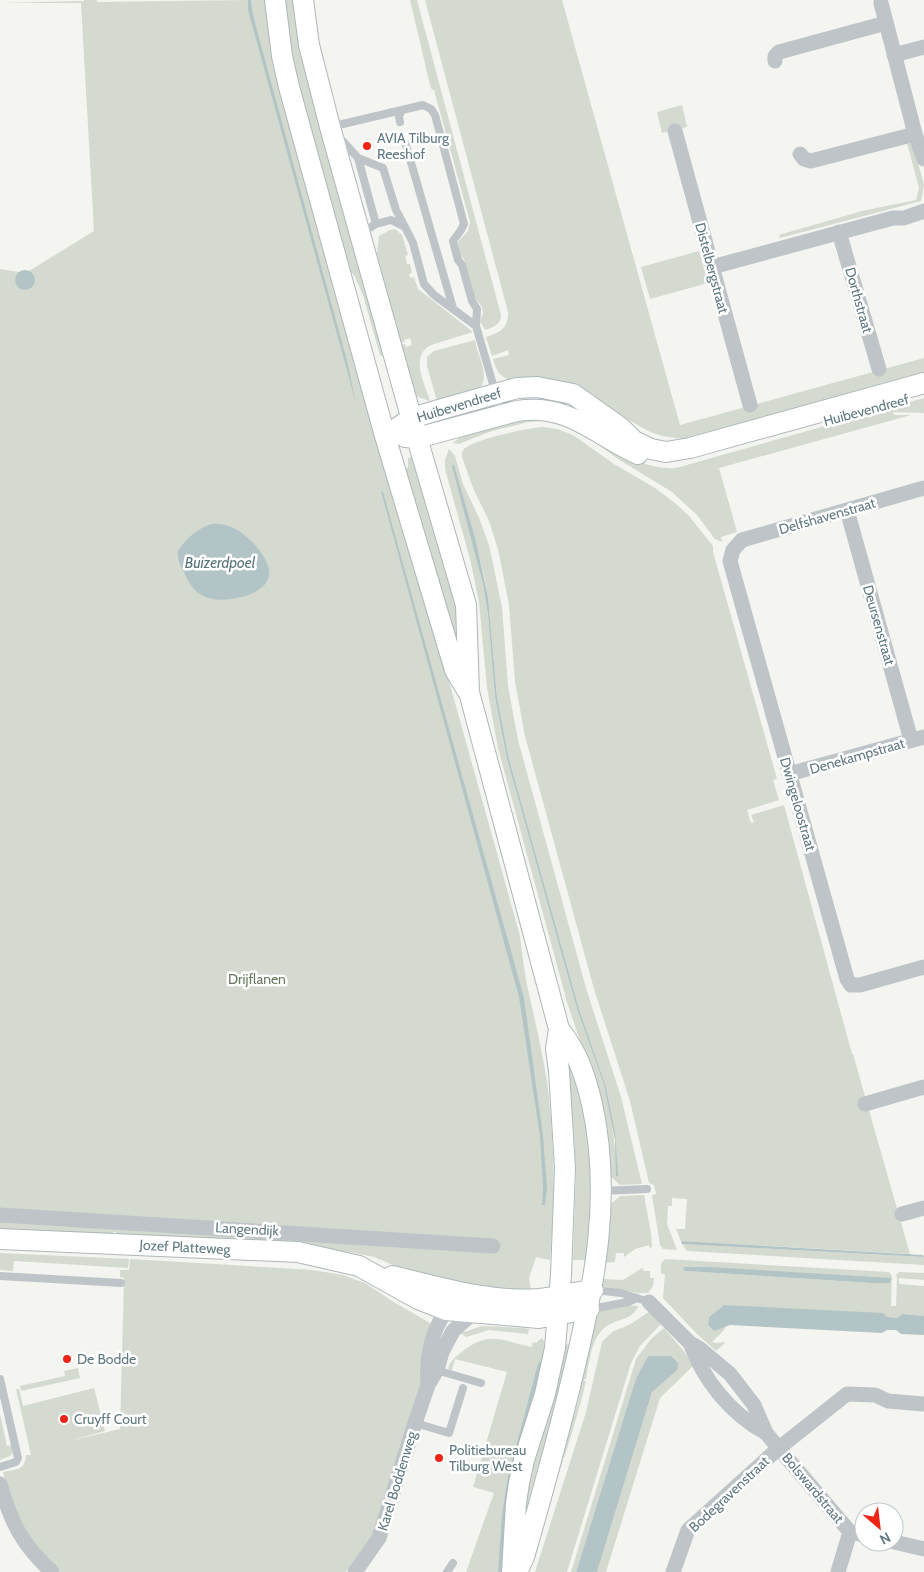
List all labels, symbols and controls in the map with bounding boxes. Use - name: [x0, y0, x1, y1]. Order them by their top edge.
- place label: AVIA Tilburg Reeshof: [377, 129, 450, 163]
- marker: AVIA Tilburg Reeshof: [361, 140, 373, 152]
- street label: Distelbergstraat: [691, 221, 733, 316]
- street label: Dorthstraat: [841, 265, 877, 335]
- street label: Huibevendreef: [414, 383, 504, 426]
- street label: Huibevendreef: [821, 390, 911, 430]
- street label: Delfshavenstraat: [777, 494, 878, 538]
- water label: Buizerdpoel: [185, 554, 256, 572]
- street label: Deursenstraat: [859, 583, 899, 667]
- street label: Denekampstraat: [807, 734, 907, 778]
- street label: Dwingeloostraat: [776, 755, 820, 853]
- park label: Drijflanen: [228, 970, 286, 988]
- street label: Langendijk: [215, 1218, 280, 1240]
- street label: Jozef Platteweg: [138, 1236, 232, 1258]
- place label: De Bodde: [77, 1350, 136, 1368]
- marker: De Bodde: [61, 1353, 73, 1365]
- place label: Cruyff Court: [74, 1410, 147, 1428]
- marker: Cruyff Court: [58, 1413, 70, 1425]
- street label: Karel Boddenweg: [373, 1428, 421, 1533]
- place label: Politiebureau Tilburg West: [449, 1441, 526, 1475]
- street label: Bolswardstraat: [778, 1449, 848, 1527]
- marker: Politiebureau Tilburg West: [433, 1452, 445, 1464]
- street label: Bodegravenstraat: [685, 1452, 773, 1536]
- north arrow: [854, 1502, 904, 1552]
- text: N: [877, 1528, 894, 1549]

